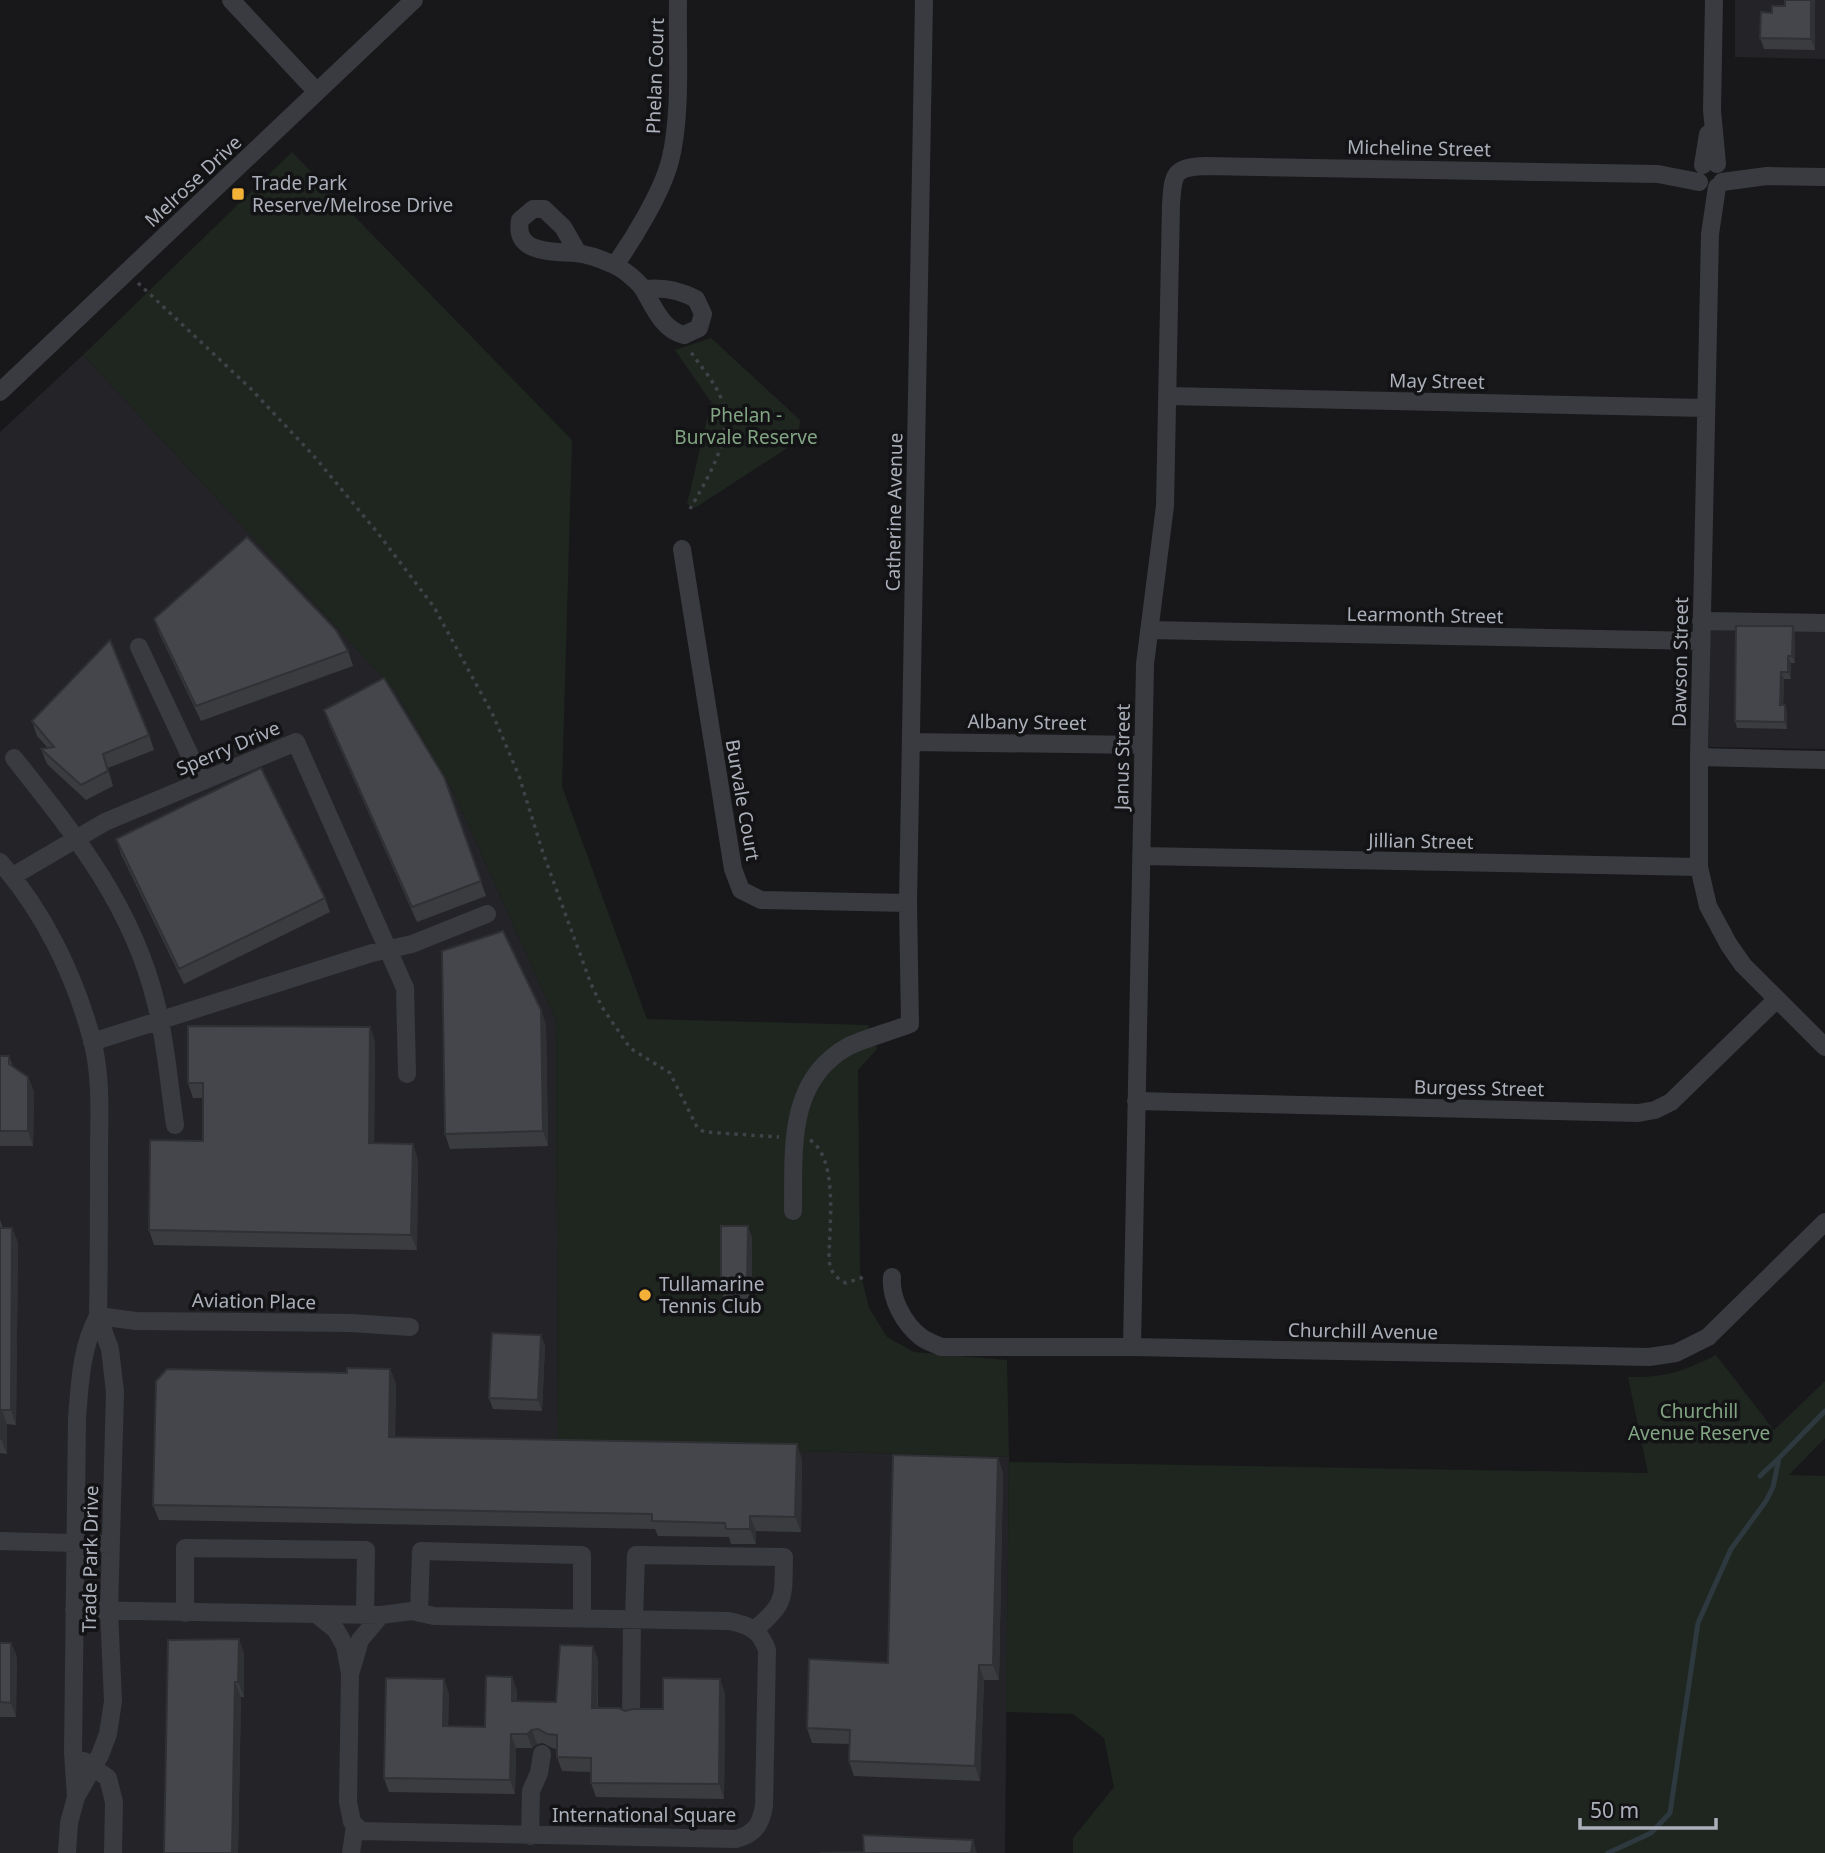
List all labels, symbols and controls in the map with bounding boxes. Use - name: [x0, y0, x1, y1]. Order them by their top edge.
- street label: Phelan Court: [640, 17, 670, 134]
- street label: Melrose Drive: [139, 129, 247, 233]
- street label: Micheline Street: [1347, 134, 1491, 162]
- place label: Trade Park Reserve/Melrose Drive: [252, 170, 453, 218]
- marker: Trade Park Reserve/Melrose Drive: [230, 186, 246, 202]
- street label: May Street: [1389, 367, 1485, 395]
- park label: Phelan - Burvale Reserve: [674, 402, 818, 450]
- street label: Catherine Avenue: [880, 432, 908, 592]
- street label: Dawson Street: [1666, 597, 1694, 727]
- street label: Learmonth Street: [1346, 601, 1504, 629]
- street label: Janus Street: [1108, 703, 1136, 812]
- street label: Albany Street: [967, 708, 1087, 736]
- street label: Sperry Drive: [172, 715, 284, 781]
- street label: Burvale Court: [720, 737, 766, 863]
- street label: Jillian Street: [1366, 827, 1474, 855]
- street label: Burgess Street: [1414, 1074, 1545, 1102]
- place label: Tullamarine Tennis Club: [659, 1271, 764, 1319]
- street label: Aviation Place: [192, 1287, 316, 1315]
- marker: Tullamarine Tennis Club: [637, 1287, 653, 1303]
- street label: Churchill Avenue: [1288, 1317, 1438, 1345]
- park label: Churchill Avenue Reserve: [1628, 1398, 1770, 1446]
- street label: Trade Park Drive: [76, 1485, 104, 1633]
- scale bar: [1580, 1786, 1716, 1830]
- text: 50 m: [1590, 1796, 1639, 1824]
- street label: International Square: [552, 1802, 736, 1828]

